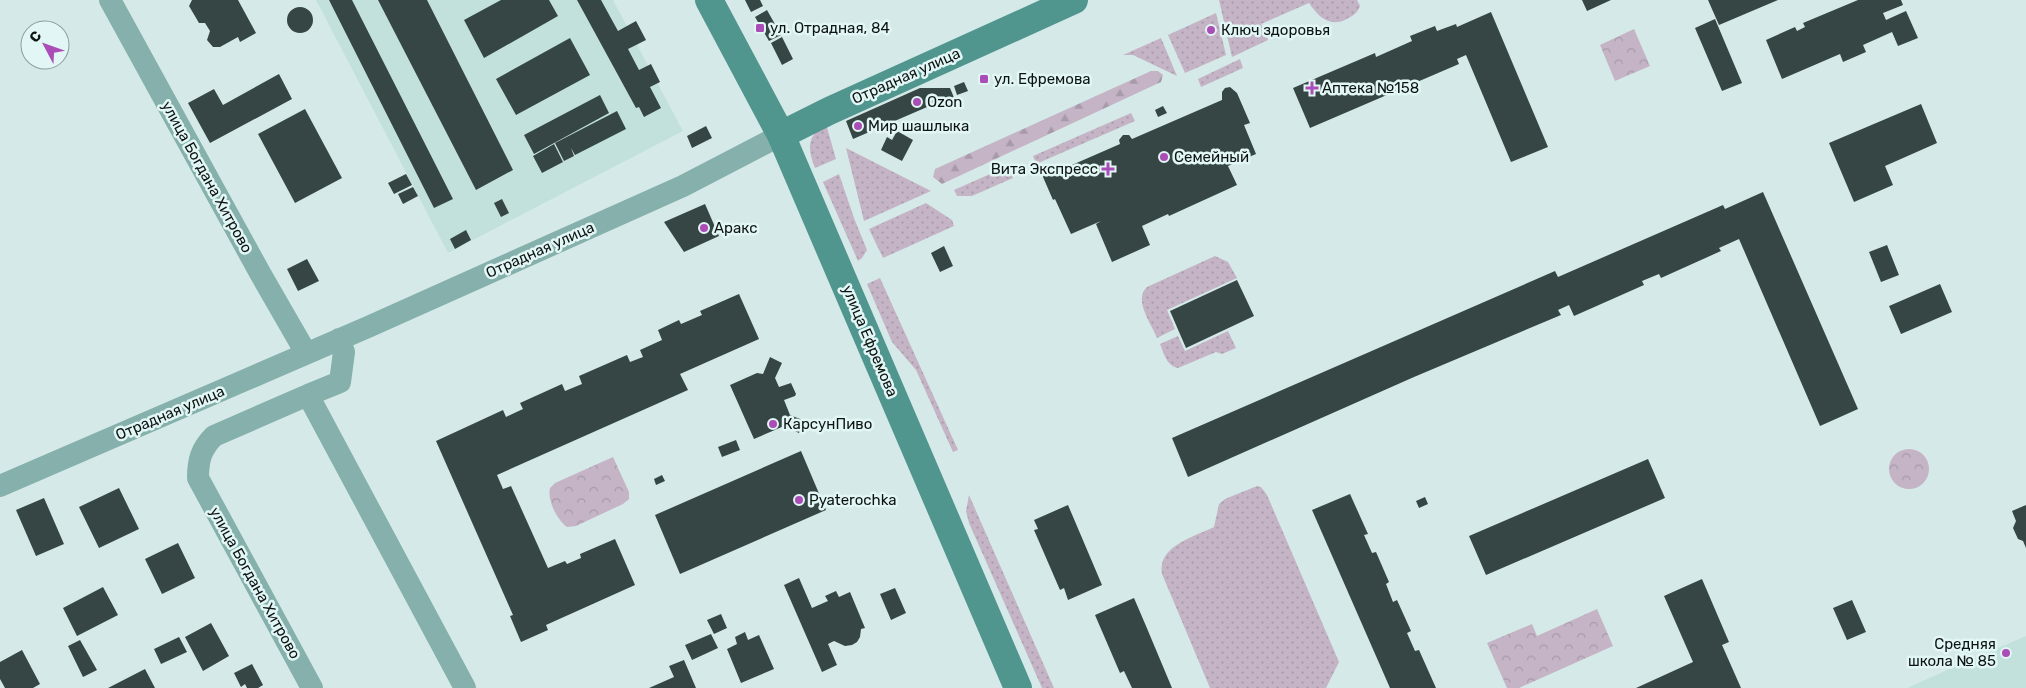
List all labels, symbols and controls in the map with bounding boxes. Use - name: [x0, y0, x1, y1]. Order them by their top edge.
- place label: ул. Отрадная, 84: [770, 19, 890, 37]
- north arrow: [20, 20, 70, 70]
- place label: Ключ здоровья: [1221, 21, 1330, 39]
- marker: ул. Отрадная, 84: [754, 22, 766, 34]
- marker: Ключ здоровья: [1205, 24, 1217, 36]
- text: С: [26, 27, 45, 46]
- street label: Отрадная улица: [849, 44, 963, 108]
- place label: ул. Ефремова: [994, 70, 1091, 88]
- marker: ул. Ефремова: [978, 73, 990, 85]
- place label: Аптека №158: [1322, 79, 1419, 97]
- marker: Аптека №158: [1306, 82, 1318, 94]
- place label: Ozon: [927, 93, 962, 111]
- marker: Ozon: [911, 96, 923, 108]
- street label: улица Богдана Хитрово: [158, 98, 256, 256]
- place label: Мир шашлыка: [868, 117, 969, 135]
- marker: Мир шашлыка: [852, 120, 864, 132]
- place label: Семейный: [1174, 148, 1249, 166]
- marker: Семейный: [1158, 151, 1170, 163]
- place label: Вита Экспресс: [991, 160, 1098, 178]
- marker: Вита Экспресс: [1102, 163, 1114, 175]
- street label: Отрадная улица: [483, 218, 597, 282]
- place label: Аракc: [714, 219, 758, 237]
- marker: Аракc: [698, 222, 710, 234]
- street label: улица Ефремова: [838, 282, 902, 400]
- street label: Отрадная улица: [113, 382, 227, 444]
- place label: КарсунПиво: [783, 415, 872, 433]
- marker: КарсунПиво: [767, 418, 779, 430]
- place label: Pyaterochka: [809, 491, 897, 509]
- marker: Pyaterochka: [793, 494, 805, 506]
- street label: улица Богдана Хитрово: [206, 504, 304, 662]
- place label: Средняя школа № 85: [1908, 635, 1996, 670]
- marker: Средняя школа № 85: [2000, 647, 2012, 659]

